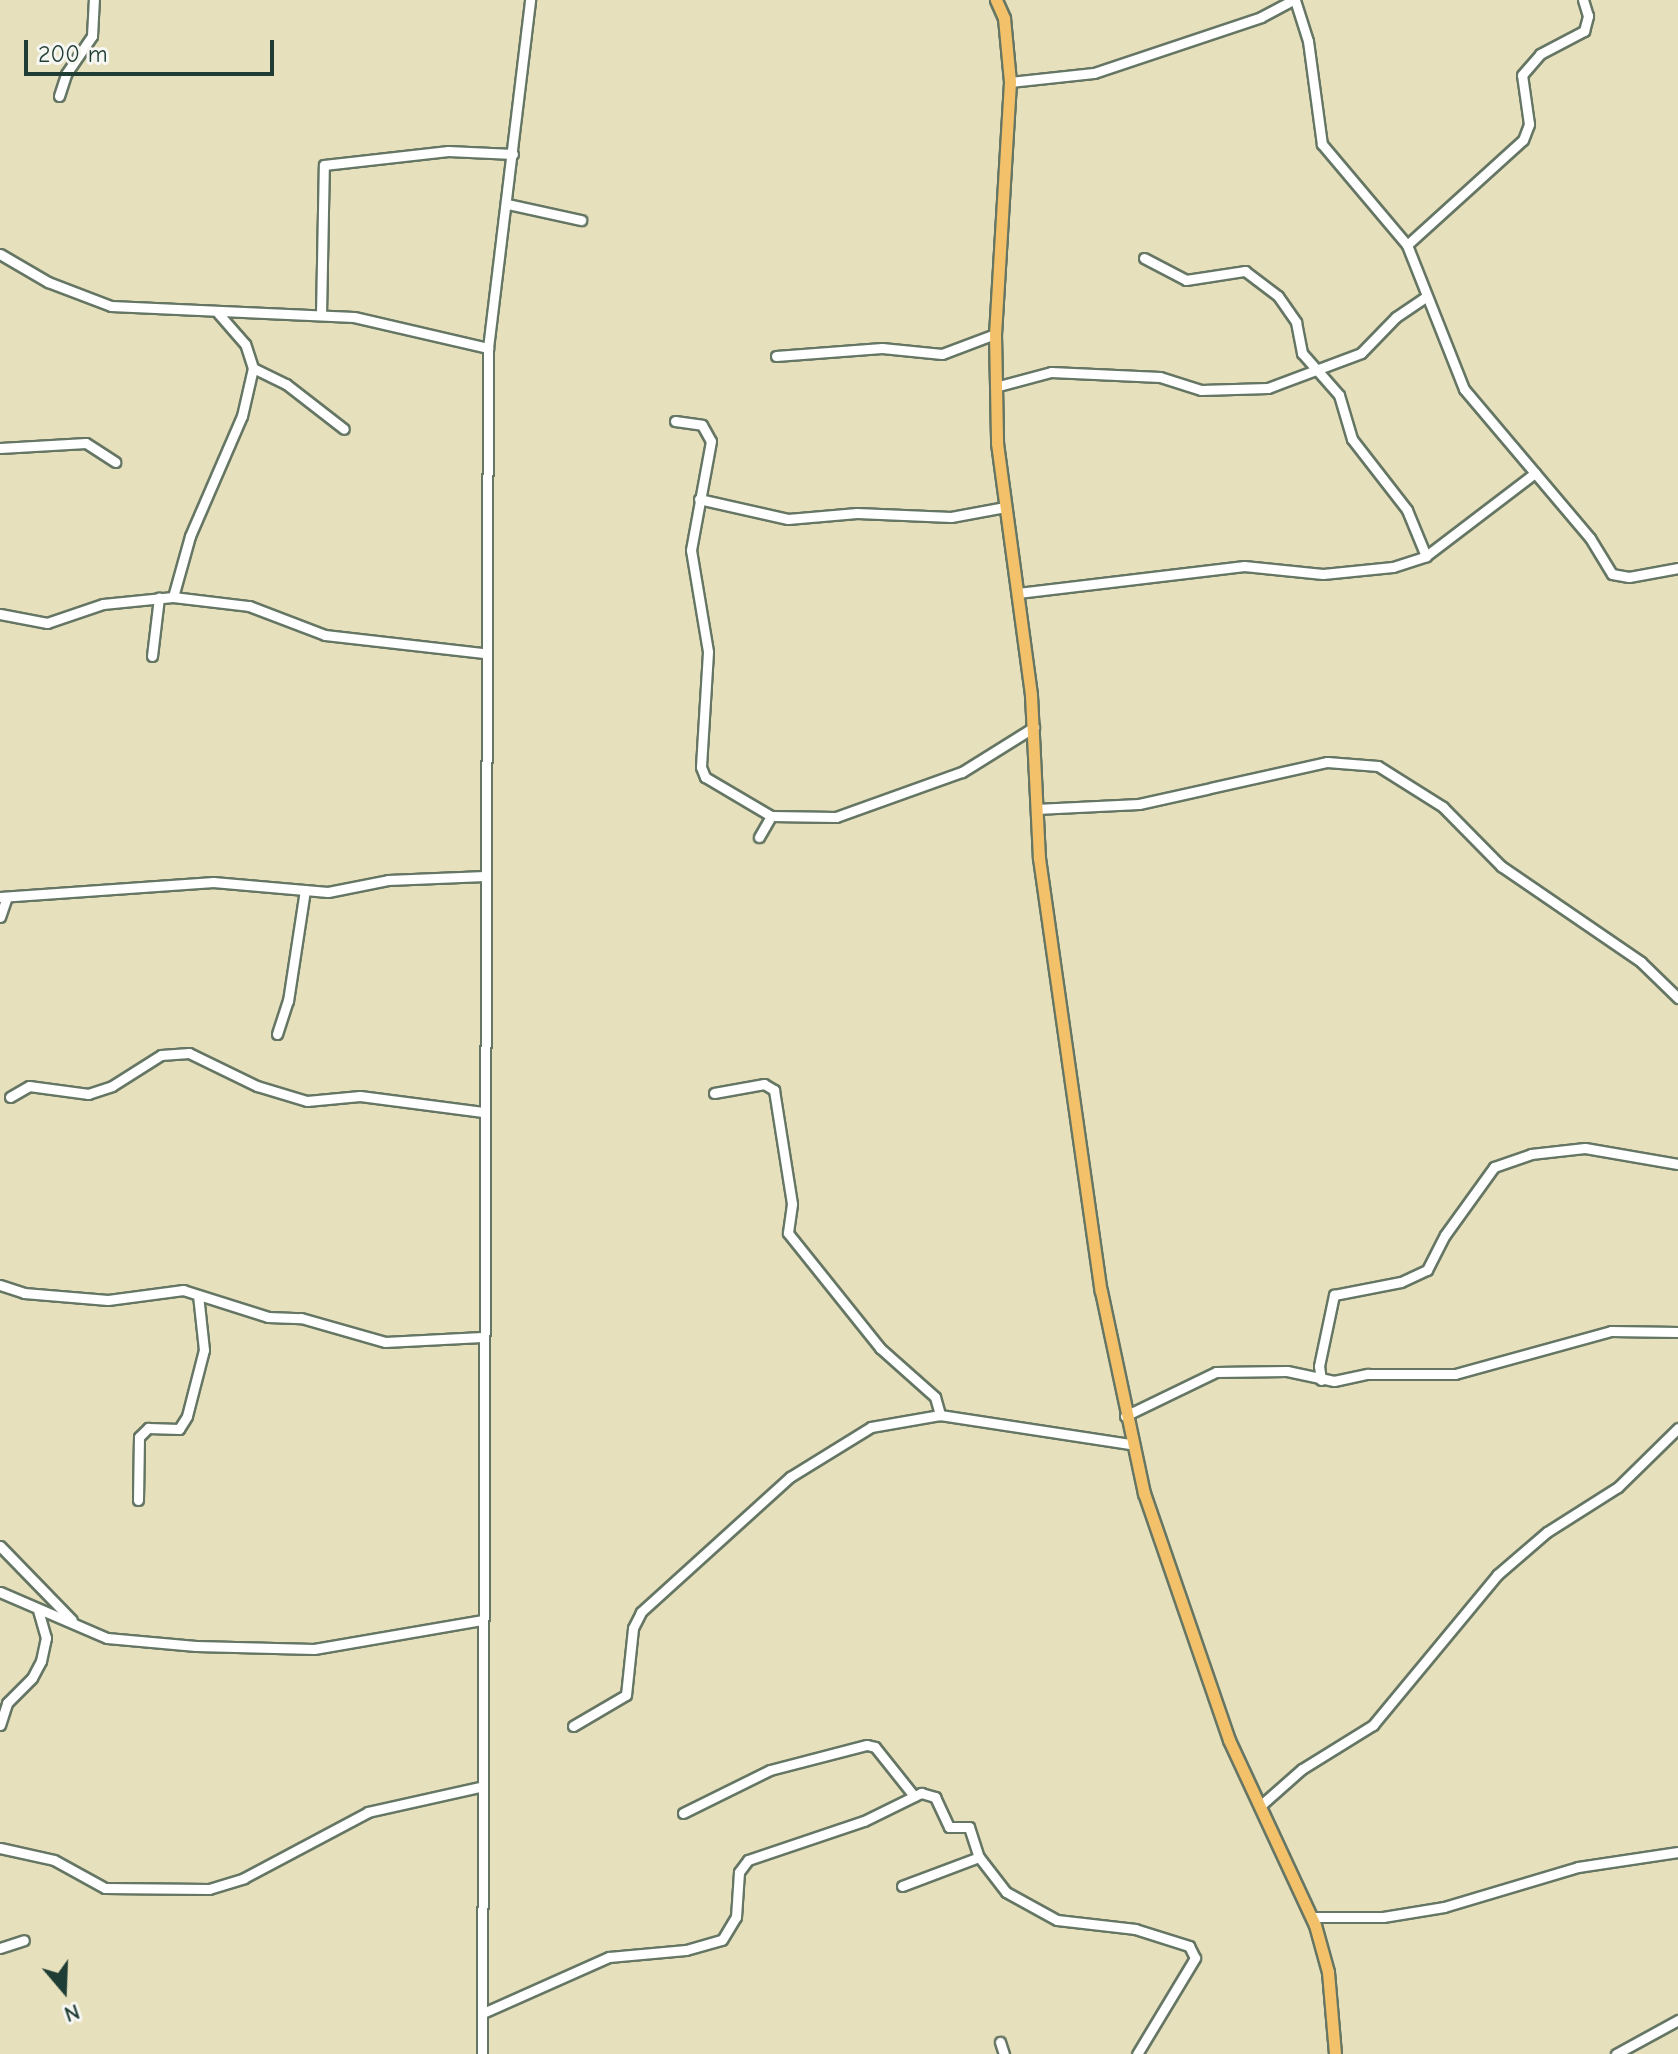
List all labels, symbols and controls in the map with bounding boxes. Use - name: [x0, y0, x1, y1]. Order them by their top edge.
- scale bar: [28, 24, 278, 74]
- text: 200 m: [38, 40, 108, 68]
- north arrow: [24, 1950, 104, 2030]
- text: N: [61, 1998, 83, 2027]

